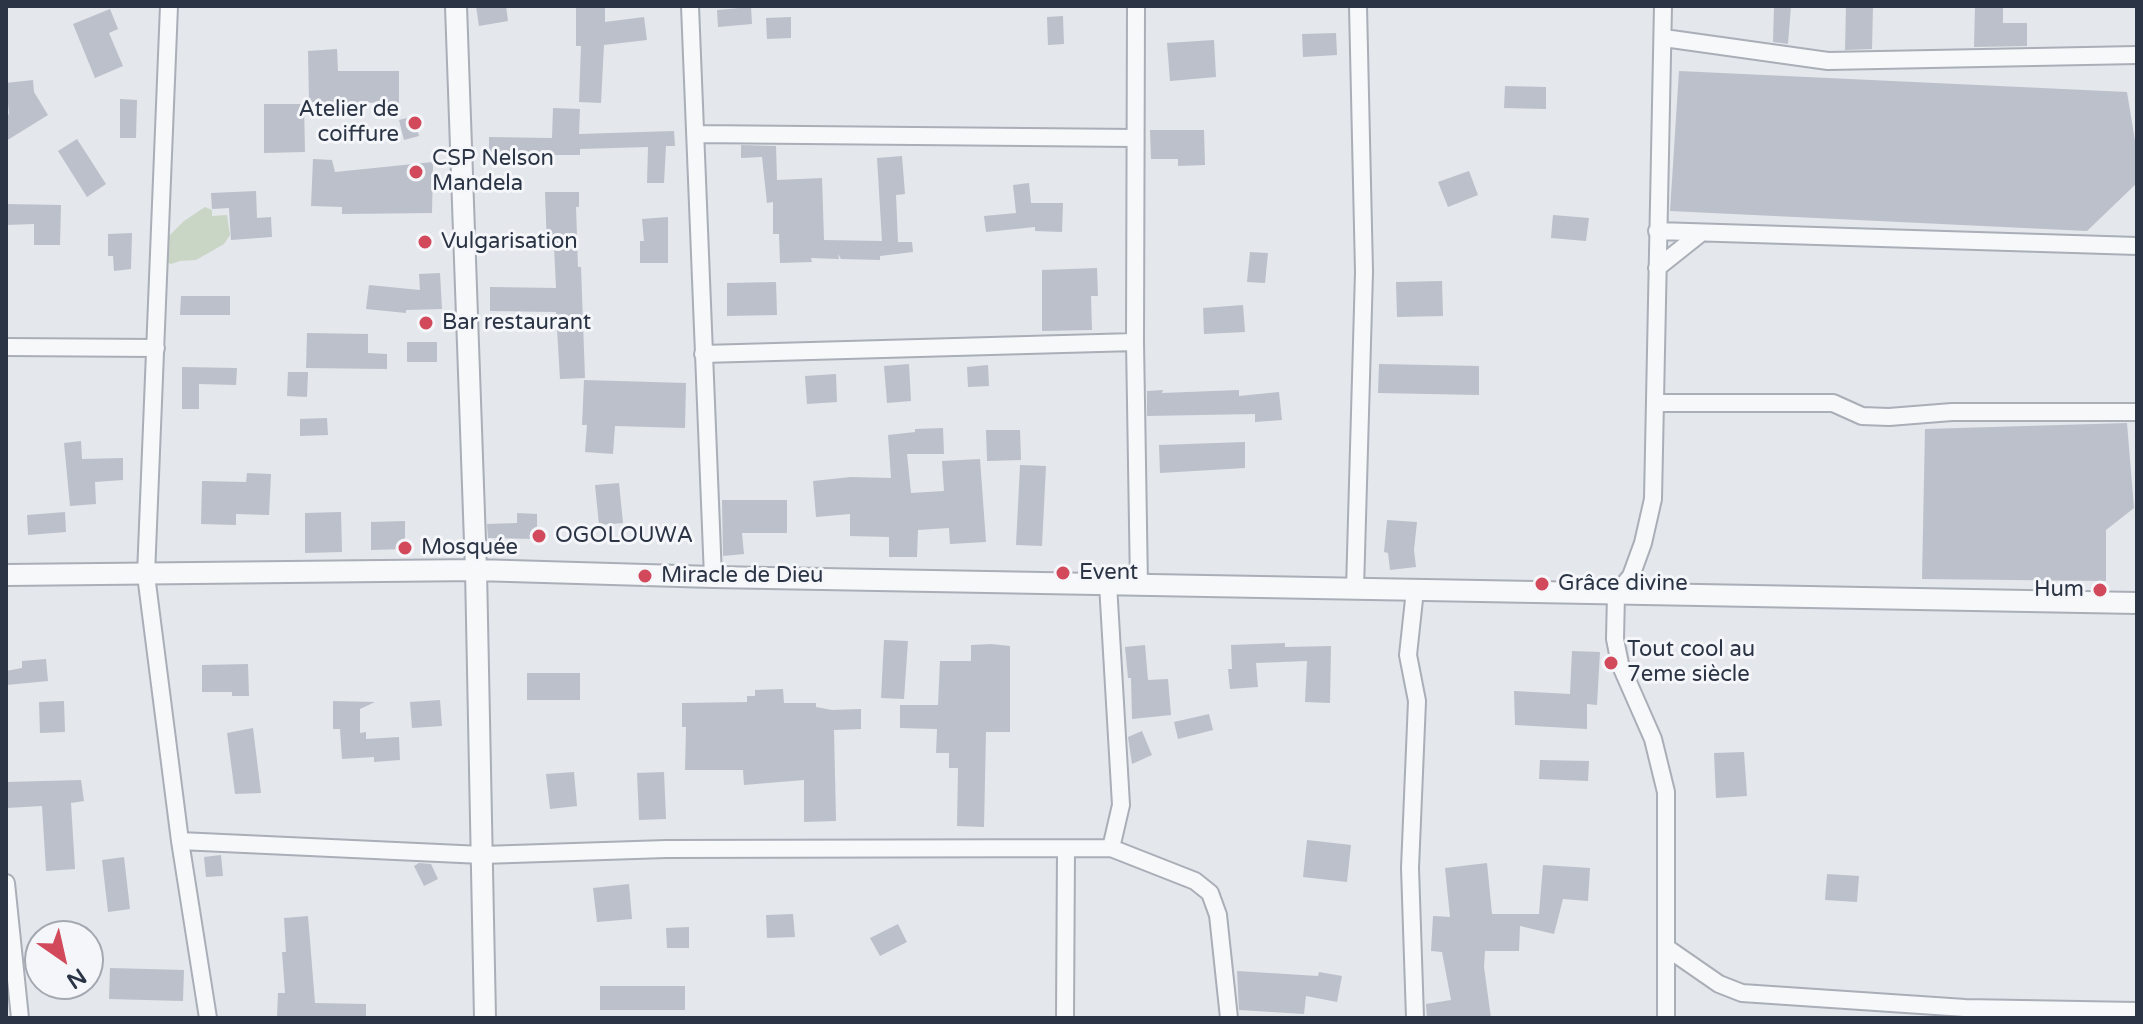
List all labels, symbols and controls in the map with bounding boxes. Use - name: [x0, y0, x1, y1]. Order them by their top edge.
- place label: Atelier de coiffure: [299, 97, 399, 148]
- marker: Atelier de coiffure: [406, 114, 424, 132]
- place label: CSP Nelson Mandela: [432, 146, 554, 198]
- marker: CSP Nelson Mandela: [407, 163, 425, 181]
- place label: Vulgarisation: [441, 229, 578, 255]
- marker: Vulgarisation: [416, 233, 434, 251]
- place label: Bar restaurant: [442, 310, 591, 336]
- marker: Bar restaurant: [417, 314, 435, 332]
- place label: OGOLOUWA: [555, 523, 693, 549]
- marker: OGOLOUWA: [530, 527, 548, 545]
- place label: Mosquée: [421, 535, 518, 561]
- marker: Mosquée: [396, 539, 414, 557]
- place label: Event: [1079, 560, 1138, 586]
- place label: Miracle de Dieu: [661, 563, 823, 589]
- marker: Event: [1054, 564, 1072, 582]
- marker: Miracle de Dieu: [636, 567, 654, 585]
- place label: Grâce divine: [1558, 571, 1688, 597]
- marker: Grâce divine: [1533, 575, 1551, 593]
- place label: Hum: [2034, 577, 2084, 603]
- marker: Hum: [2091, 581, 2109, 599]
- place label: Tout cool au 7eme siècle: [1627, 637, 1755, 688]
- marker: Tout cool au 7eme siècle: [1602, 654, 1620, 672]
- north arrow: [24, 920, 104, 1000]
- text: N: [62, 963, 91, 994]

